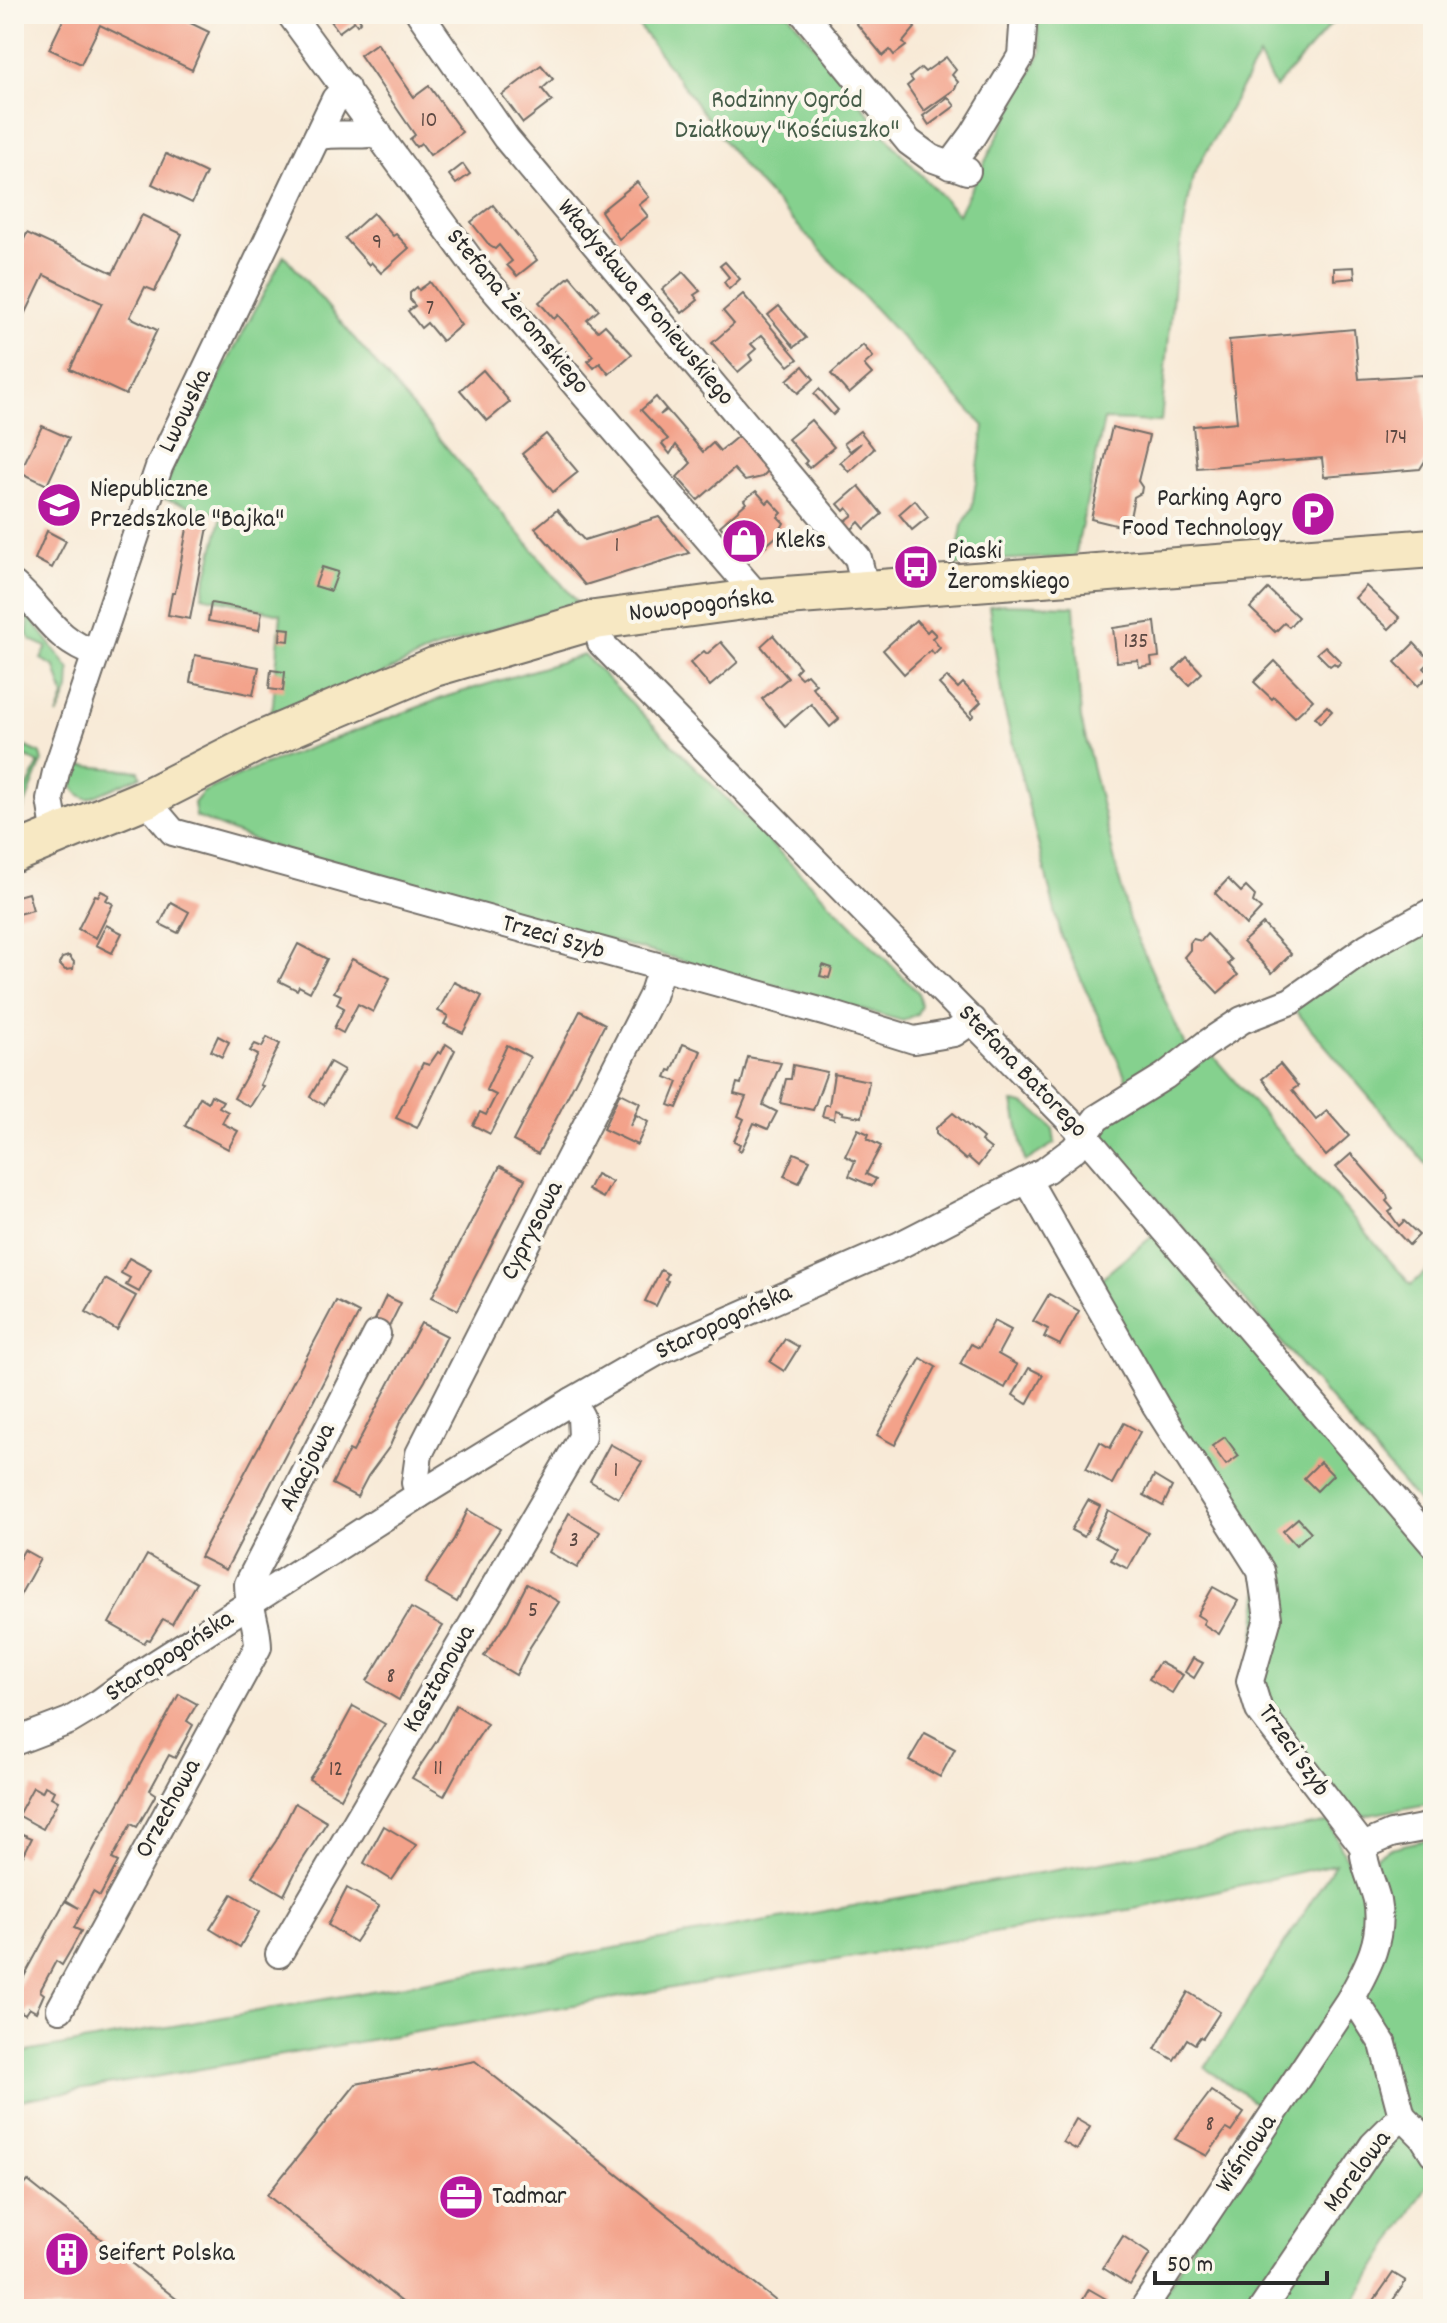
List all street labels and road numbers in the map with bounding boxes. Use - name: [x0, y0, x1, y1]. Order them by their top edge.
- street label: Władysława Broniewskiego: [547, 191, 743, 415]
- street label: Stefana Żeromskiego: [436, 221, 598, 403]
- street label: Lwowska: [150, 362, 223, 459]
- street label: Nowopogońska: [627, 579, 776, 633]
- street label: Trzeci Szyb: [497, 906, 609, 970]
- street label: Stefana Batorego: [948, 997, 1096, 1147]
- street label: Cyprysowa: [492, 1174, 574, 1287]
- street label: Staropogońska: [650, 1275, 799, 1371]
- street label: Akacjowa: [270, 1417, 346, 1519]
- street label: Staropogońska: [98, 1601, 242, 1712]
- street label: Kasztanowa: [394, 1617, 486, 1740]
- street label: Trzeci Szyb: [1248, 1697, 1338, 1805]
- street label: Orzechowa: [126, 1752, 212, 1866]
- street label: Wiśniowa: [1207, 2106, 1287, 2201]
- street label: Morelowa: [1315, 2122, 1402, 2221]

